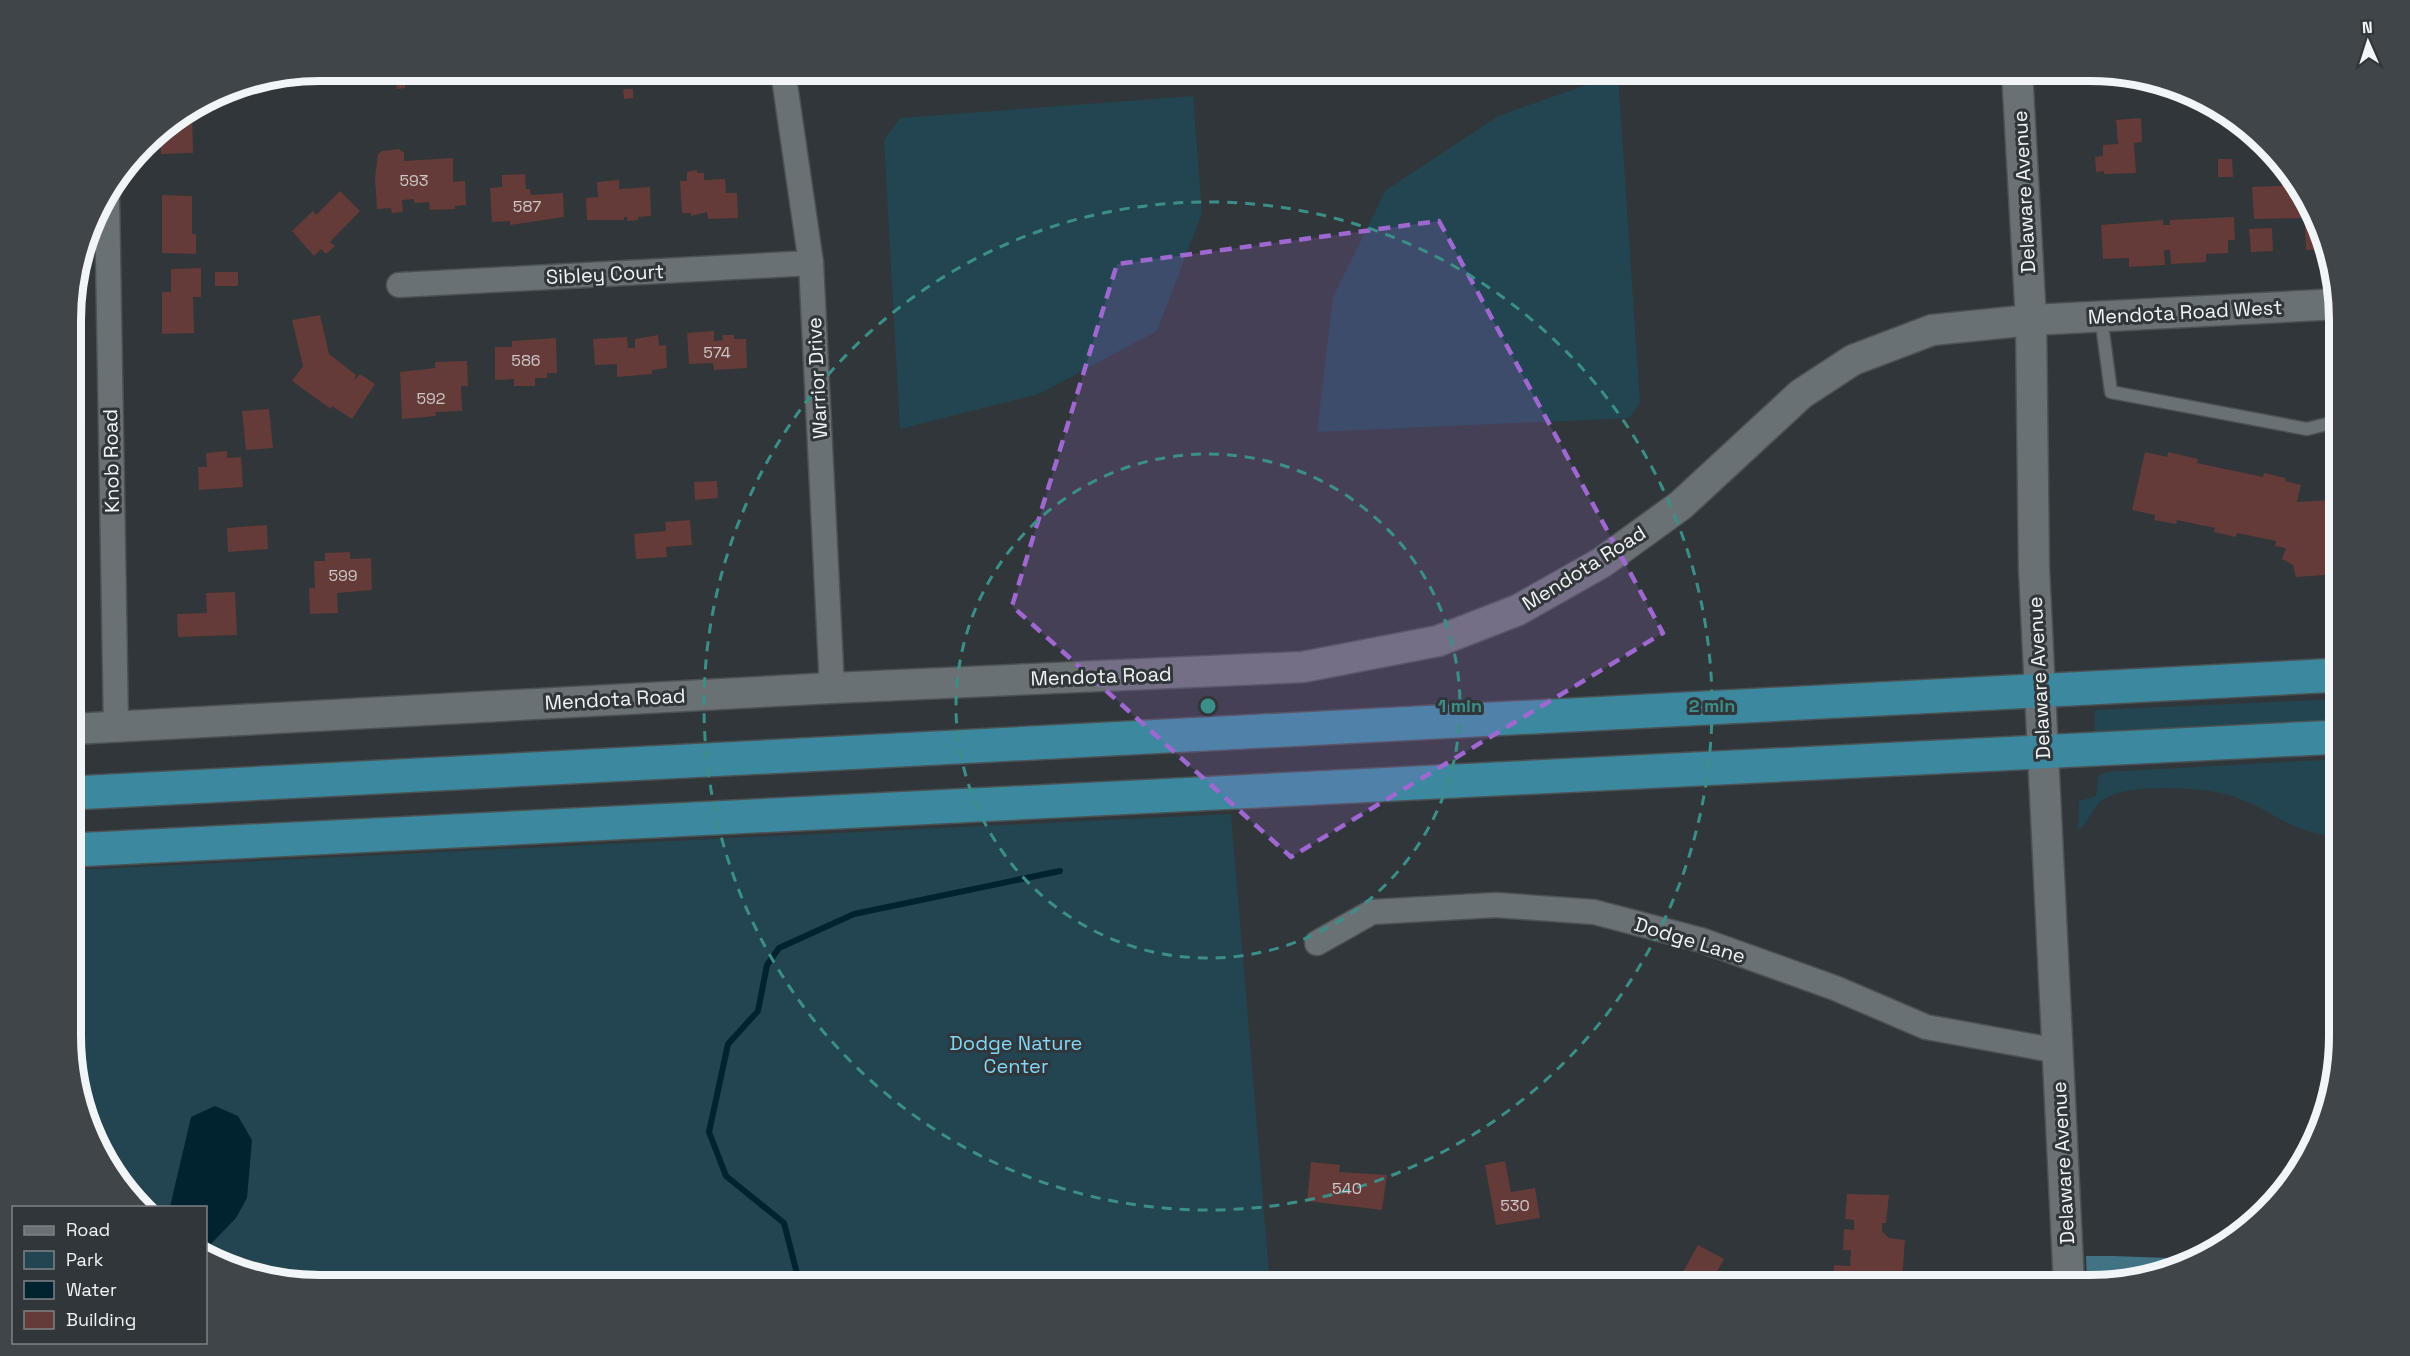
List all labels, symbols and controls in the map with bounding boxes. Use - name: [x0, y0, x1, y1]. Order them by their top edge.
- north arrow: [2338, 12, 2398, 72]
- text: N: [2361, 17, 2373, 38]
- street label: Delaware Avenue: [2007, 110, 2041, 274]
- house number: 593: [399, 170, 429, 191]
- house number: 587: [513, 196, 541, 217]
- street label: Sibley Court: [545, 258, 665, 290]
- street label: Mendota Road West: [2087, 294, 2283, 330]
- street label: Warrior Drive: [801, 317, 833, 439]
- house number: 574: [703, 342, 731, 363]
- house number: 586: [511, 350, 541, 371]
- house number: 592: [416, 388, 446, 409]
- street label: Knob Road: [97, 409, 125, 513]
- street label: Mendota Road: [1517, 520, 1651, 616]
- house number: 599: [328, 565, 358, 586]
- street label: Delaware Avenue: [2022, 596, 2056, 760]
- street label: Mendota Road: [1030, 661, 1172, 691]
- street label: Mendota Road: [544, 682, 686, 716]
- text: 1 min: [1438, 694, 1482, 717]
- text: 2 min: [1689, 694, 1735, 717]
- centre of rings: [1198, 696, 1218, 716]
- street label: Dodge Lane: [1631, 911, 1749, 969]
- park label: Dodge Nature Center: [950, 1030, 1082, 1079]
- street label: Delaware Avenue: [2046, 1081, 2080, 1245]
- house number: 540: [1332, 1178, 1362, 1199]
- house number: 530: [1500, 1195, 1530, 1216]
- legend: [12, 1206, 207, 1344]
- text: Road: [66, 1218, 110, 1241]
- text: Park: [66, 1248, 104, 1271]
- text: Water: [66, 1278, 117, 1301]
- text: Building: [66, 1308, 136, 1331]

